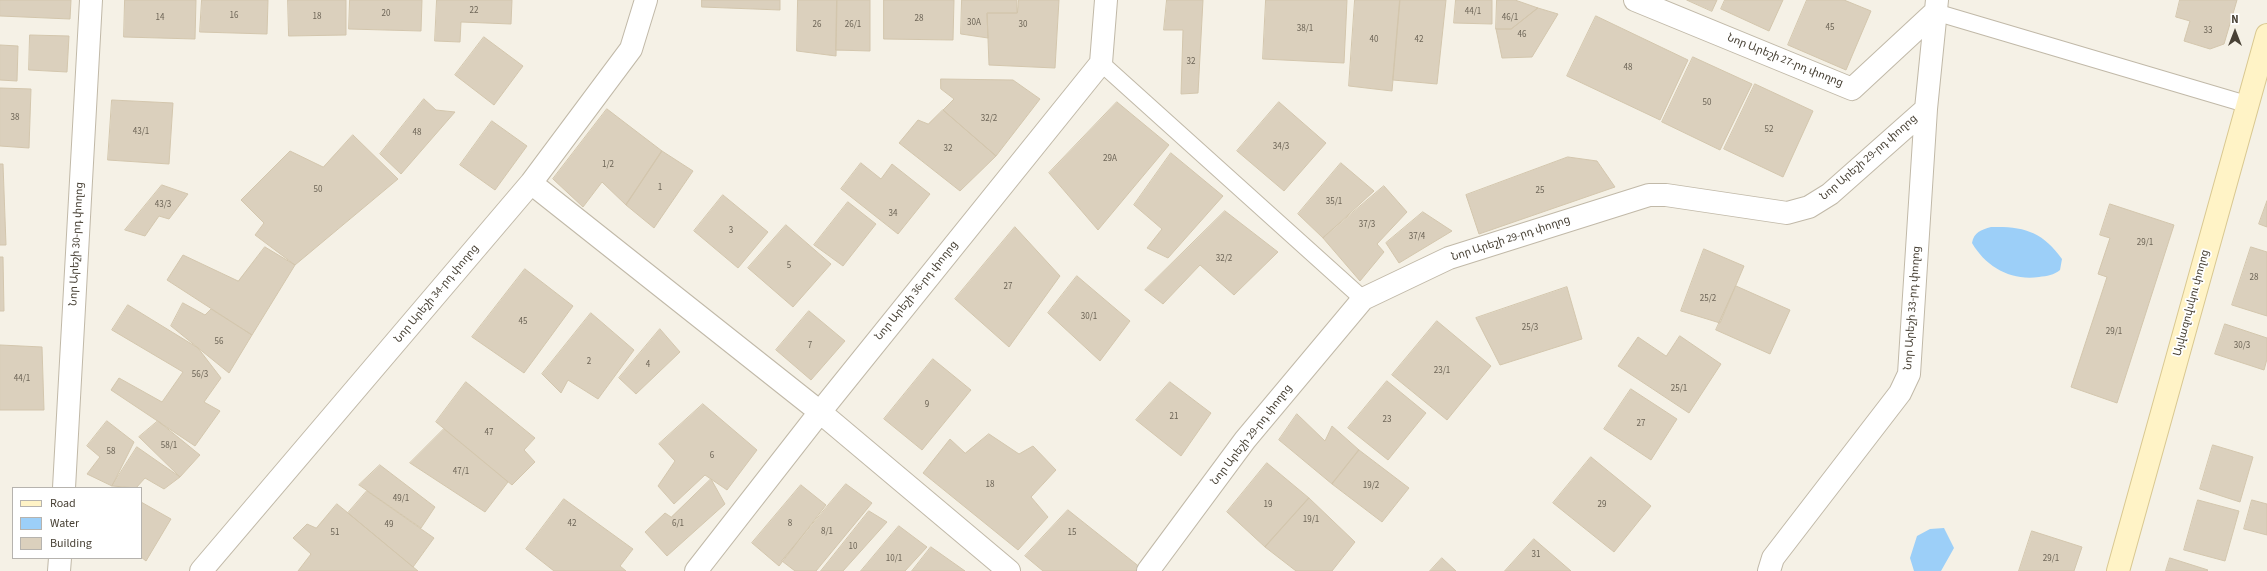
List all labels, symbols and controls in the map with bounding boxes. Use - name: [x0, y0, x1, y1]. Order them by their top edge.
- house number: 22: [470, 6, 478, 16]
- house number: 44/1: [1465, 7, 1481, 17]
- house number: 20: [382, 9, 390, 19]
- house number: 16: [230, 11, 238, 21]
- house number: 18: [313, 12, 321, 22]
- north arrow: [2215, 12, 2255, 52]
- text: N: [2231, 12, 2239, 27]
- house number: 14: [156, 13, 164, 23]
- house number: 46/1: [1502, 13, 1518, 23]
- house number: 28: [915, 14, 923, 24]
- house number: 30A: [967, 18, 981, 28]
- house number: 26: [813, 20, 821, 30]
- house number: 26/1: [845, 20, 861, 30]
- house number: 30: [1019, 20, 1027, 30]
- house number: 45: [1826, 23, 1834, 33]
- house number: 38/1: [1297, 24, 1313, 34]
- house number: 33: [2204, 26, 2212, 36]
- house number: 46: [1518, 30, 1526, 40]
- street label: Նոր Արեշի 27-րդ փողոց: [1725, 32, 1845, 90]
- house number: 40: [1370, 35, 1378, 45]
- house number: 42: [1415, 35, 1423, 45]
- house number: 32: [1187, 57, 1195, 67]
- house number: 48: [1624, 63, 1632, 73]
- house number: 50: [1703, 98, 1711, 108]
- street label: Նոր Արեշի 29-րդ փողոց: [1818, 112, 1920, 204]
- house number: 38: [11, 113, 19, 123]
- house number: 32/2: [981, 114, 997, 124]
- house number: 52: [1765, 125, 1773, 135]
- house number: 43/1: [133, 127, 149, 137]
- house number: 48: [413, 128, 421, 138]
- house number: 34/3: [1273, 142, 1289, 152]
- house number: 32: [944, 144, 952, 154]
- house number: 29A: [1103, 154, 1117, 164]
- house number: 1/2: [602, 160, 614, 170]
- street label: Նոր Արեշի 30-րդ փողոց: [67, 182, 87, 306]
- house number: 1: [658, 183, 662, 193]
- house number: 50: [314, 185, 322, 195]
- house number: 25: [1536, 186, 1544, 196]
- house number: 35/1: [1326, 197, 1342, 207]
- house number: 43/3: [155, 200, 171, 210]
- house number: 34: [889, 209, 897, 219]
- street label: Նոր Արեշի 29-րդ փողոց: [1450, 214, 1572, 264]
- house number: 37/3: [1359, 220, 1375, 230]
- house number: 3: [729, 226, 733, 236]
- house number: 37/4: [1409, 232, 1425, 242]
- house number: 29/1: [2137, 238, 2153, 248]
- street label: Նոր Արեշի 36-րդ փողոց: [873, 239, 961, 343]
- street label: Նոր Արեշի 34-րդ փողոց: [392, 242, 482, 346]
- street label: Նոր Արեշի 33-րդ փողոց: [1902, 246, 1924, 370]
- street label: Այվազովսկու փողոց: [2171, 248, 2213, 358]
- house number: 32/2: [1216, 254, 1232, 264]
- house number: 5: [787, 261, 791, 271]
- house number: 28: [2250, 273, 2258, 283]
- house number: 27: [1004, 282, 1012, 292]
- house number: 25/2: [1700, 294, 1716, 304]
- house number: 30/1: [1081, 312, 1097, 322]
- house number: 45: [519, 317, 527, 327]
- house number: 25/3: [1522, 323, 1538, 333]
- house number: 29/1: [2106, 327, 2122, 337]
- house number: 56: [215, 337, 223, 347]
- house number: 7: [808, 341, 812, 351]
- house number: 30/3: [2234, 341, 2250, 351]
- house number: 2: [587, 357, 591, 367]
- house number: 4: [646, 360, 650, 370]
- house number: 23/1: [1434, 366, 1450, 376]
- house number: 56/3: [192, 370, 208, 380]
- house number: 44/1: [14, 374, 30, 384]
- street label: Նոր Արեշի 29-րդ փողոց: [1209, 382, 1295, 488]
- house number: 25/1: [1671, 384, 1687, 394]
- house number: 9: [925, 400, 929, 410]
- house number: 21: [1170, 412, 1178, 422]
- house number: 23: [1383, 415, 1391, 425]
- house number: 27: [1637, 419, 1645, 429]
- house number: 47: [485, 428, 493, 438]
- house number: 58/1: [161, 441, 177, 451]
- house number: 58: [107, 447, 115, 457]
- house number: 6: [710, 451, 714, 461]
- house number: 47/1: [453, 467, 469, 477]
- house number: 18: [986, 480, 994, 490]
- house number: 19/2: [1363, 481, 1379, 491]
- legend: [12, 487, 142, 559]
- house number: 49/1: [393, 494, 409, 504]
- text: Road: [50, 495, 76, 512]
- house number: 19: [1264, 500, 1272, 510]
- house number: 29: [1598, 500, 1606, 510]
- text: Water: [50, 515, 79, 532]
- house number: 19/1: [1303, 515, 1319, 525]
- house number: 42: [568, 519, 576, 529]
- house number: 6/1: [672, 519, 684, 529]
- house number: 8: [788, 519, 792, 529]
- house number: 49: [385, 520, 393, 530]
- house number: 8/1: [821, 527, 833, 537]
- house number: 51: [331, 528, 339, 538]
- house number: 15: [1068, 528, 1076, 538]
- text: Building: [50, 535, 92, 552]
- house number: 10: [849, 542, 857, 552]
- house number: 31: [1532, 550, 1540, 560]
- house number: 10/1: [886, 554, 902, 564]
- house number: 29/1: [2043, 554, 2059, 564]

